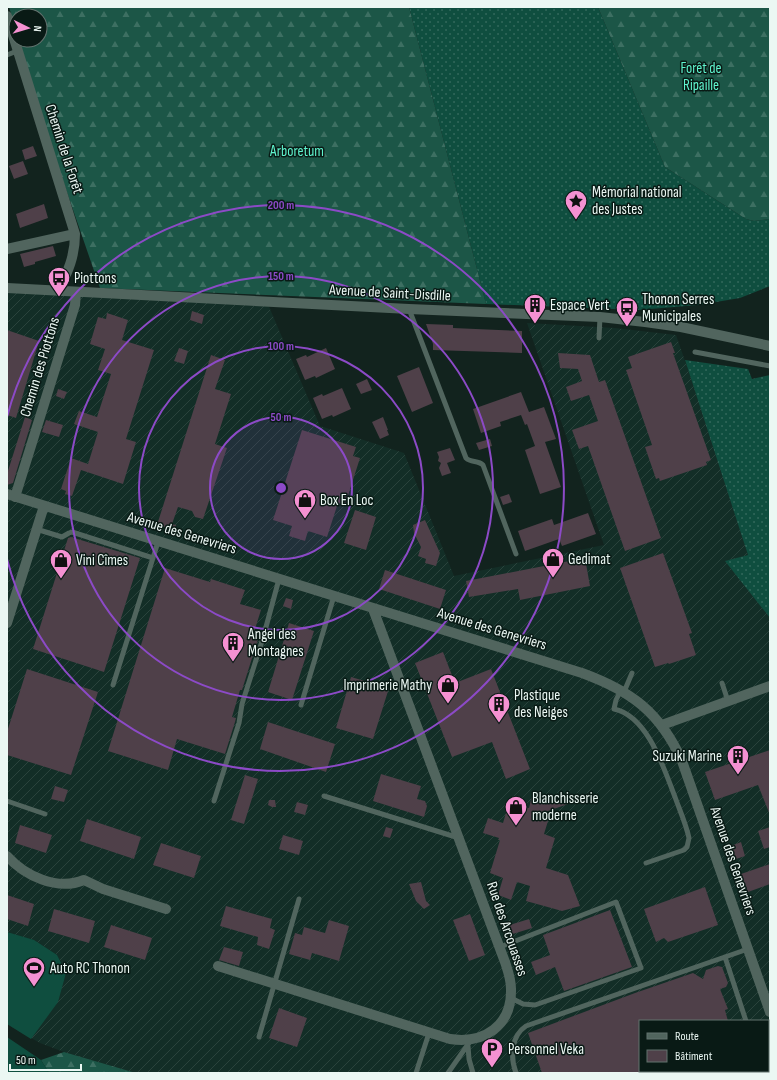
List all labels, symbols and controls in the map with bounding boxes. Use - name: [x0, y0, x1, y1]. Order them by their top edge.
- north arrow: [8, 8, 48, 48]
- text: N: [31, 25, 44, 32]
- park label: Forêt de Ripaille: [681, 59, 722, 95]
- street label: Chemin de la Forêt: [41, 102, 88, 197]
- park label: Arboretum: [269, 142, 324, 161]
- place label: Mémorial national des Justes: [592, 183, 682, 219]
- place icon: Mémorial national des Justes: [563, 188, 589, 221]
- text: 200 m: [268, 198, 294, 213]
- bus stop icon: Piottons: [46, 265, 72, 298]
- place label: Piottons: [74, 269, 116, 288]
- text: 150 m: [268, 269, 294, 284]
- street label: Avenue de Saint-Disdille: [328, 280, 451, 306]
- place label: Thonon Serres Municipales: [642, 290, 714, 326]
- building icon: Espace Vert: [522, 292, 548, 325]
- bus stop icon: Thonon Serres Municipales: [614, 295, 640, 328]
- place label: Espace Vert: [550, 296, 610, 315]
- street label: Chemin des Piottons: [16, 315, 64, 419]
- text: 100 m: [268, 339, 294, 354]
- text: 50 m: [271, 410, 291, 425]
- centre of rings: [274, 481, 288, 495]
- shop icon: Box En Loc: [292, 487, 318, 520]
- place label: Box En Loc: [320, 491, 373, 510]
- street label: Avenue des Genevriers: [124, 507, 239, 559]
- shop icon: Gedimat: [540, 546, 566, 579]
- shop icon: Vini Cîmes: [48, 547, 74, 580]
- place label: Gedimat: [568, 550, 611, 569]
- place label: Vini Cîmes: [76, 551, 128, 570]
- street label: Avenue des Genevriers: [434, 603, 549, 655]
- place label: Angel des Montagnes: [247, 625, 304, 661]
- building icon: Angel des Montagnes: [220, 630, 246, 663]
- shop icon: Imprimerie Mathy: [435, 672, 461, 705]
- place label: Imprimerie Mathy: [343, 676, 432, 695]
- place label: Plastique des Neiges: [514, 686, 568, 722]
- building icon: Plastique des Neiges: [486, 691, 512, 724]
- building icon: Suzuki Marine: [725, 743, 751, 776]
- place label: Suzuki Marine: [653, 747, 722, 766]
- place label: Blanchisserie moderne: [532, 789, 599, 825]
- shop icon: Blanchisserie moderne: [503, 794, 529, 827]
- street label: Avenue des Genevriers: [705, 803, 760, 918]
- street label: Rue des Arcouasses: [482, 879, 532, 979]
- sports icon: Auto RC Thonon: [21, 955, 47, 988]
- place label: Auto RC Thonon: [49, 959, 130, 978]
- legend: [639, 1020, 769, 1072]
- text: Route: [675, 1029, 699, 1044]
- parking icon: Personnel Veka: [479, 1036, 505, 1069]
- place label: Personnel Veka: [508, 1040, 584, 1059]
- scale bar: [10, 1046, 81, 1072]
- text: Bâtiment: [675, 1049, 713, 1064]
- text: 50 m: [16, 1053, 36, 1068]

